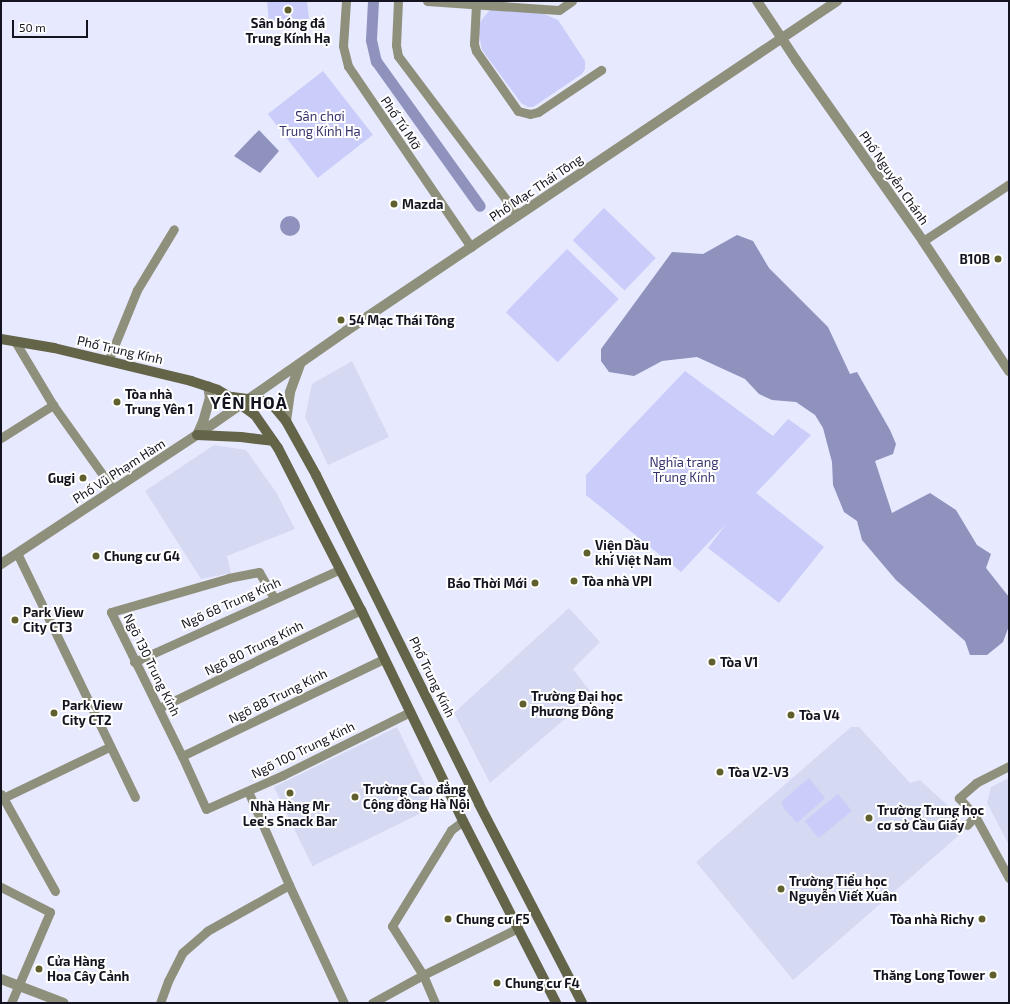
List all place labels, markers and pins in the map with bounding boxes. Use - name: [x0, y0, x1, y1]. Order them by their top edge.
- marker: Sân bóng đá Trung Kính Hạ: [283, 5, 293, 15]
- place label: Sân bóng đá Trung Kính Hạ: [246, 16, 330, 47]
- place label: Mazda: [402, 196, 443, 212]
- marker: Mazda: [389, 199, 399, 209]
- place label: B10B: [960, 251, 990, 267]
- marker: B10B: [993, 254, 1003, 264]
- place label: 54 Mạc Thái Tông: [349, 312, 455, 328]
- marker: 54 Mạc Thái Tông: [336, 315, 346, 325]
- place label: Tòa nhà Trung Yên 1: [125, 387, 194, 418]
- marker: Tòa nhà Trung Yên 1: [112, 397, 122, 407]
- place label: Gugi: [48, 470, 75, 486]
- marker: Gugi: [78, 473, 88, 483]
- place label: Viện Dầu khí Việt Nam: [595, 538, 672, 569]
- place label: Chung cư G4: [104, 548, 180, 564]
- marker: Viện Dầu khí Việt Nam: [582, 548, 592, 558]
- marker: Chung cư G4: [91, 551, 101, 561]
- place label: Tòa nhà VPI: [582, 573, 652, 589]
- place label: Báo Thời Mới: [447, 575, 527, 591]
- marker: Tòa nhà VPI: [569, 576, 579, 586]
- marker: Báo Thời Mới: [530, 578, 540, 588]
- place label: Park View City CT3: [23, 605, 84, 636]
- marker: Park View City CT3: [10, 615, 20, 625]
- place label: Tòa V1: [720, 654, 758, 670]
- marker: Tòa V1: [707, 657, 717, 667]
- place label: Trường Đại học Phương Đông: [531, 689, 623, 720]
- place label: Park View City CT2: [62, 698, 123, 729]
- marker: Trường Đại học Phương Đông: [518, 699, 528, 709]
- place label: Tòa V4: [799, 707, 840, 723]
- marker: Park View City CT2: [49, 708, 59, 718]
- marker: Tòa V4: [786, 710, 796, 720]
- place label: Tòa V2-V3: [728, 764, 789, 780]
- marker: Tòa V2-V3: [715, 767, 725, 777]
- place label: Trường Cao đẳng Cộng đồng Hà Nội: [363, 782, 470, 813]
- marker: Nhà Hàng Mr Lee's Snack Bar: [285, 788, 295, 798]
- marker: Trường Cao đẳng Cộng đồng Hà Nội: [350, 792, 360, 802]
- place label: Nhà Hàng Mr Lee's Snack Bar: [243, 799, 337, 830]
- place label: Trường Trung học cơ sở Cầu Giấy: [877, 803, 984, 834]
- marker: Trường Trung học cơ sở Cầu Giấy: [864, 813, 874, 823]
- place label: Trường Tiểu học Nguyễn Viết Xuân: [789, 874, 897, 905]
- marker: Trường Tiểu học Nguyễn Viết Xuân: [776, 884, 786, 894]
- place label: Chung cư F5: [456, 911, 530, 927]
- place label: Tòa nhà Richy: [890, 911, 974, 927]
- marker: Chung cư F5: [443, 914, 453, 924]
- marker: Tòa nhà Richy: [977, 914, 987, 924]
- place label: Cửa Hàng Hoa Cây Cảnh: [47, 954, 130, 985]
- marker: Cửa Hàng Hoa Cây Cảnh: [34, 964, 44, 974]
- place label: Thăng Long Tower: [873, 967, 985, 983]
- marker: Thăng Long Tower: [988, 970, 998, 980]
- place label: Chung cư F4: [505, 975, 580, 991]
- marker: Chung cư F4: [492, 978, 502, 988]

